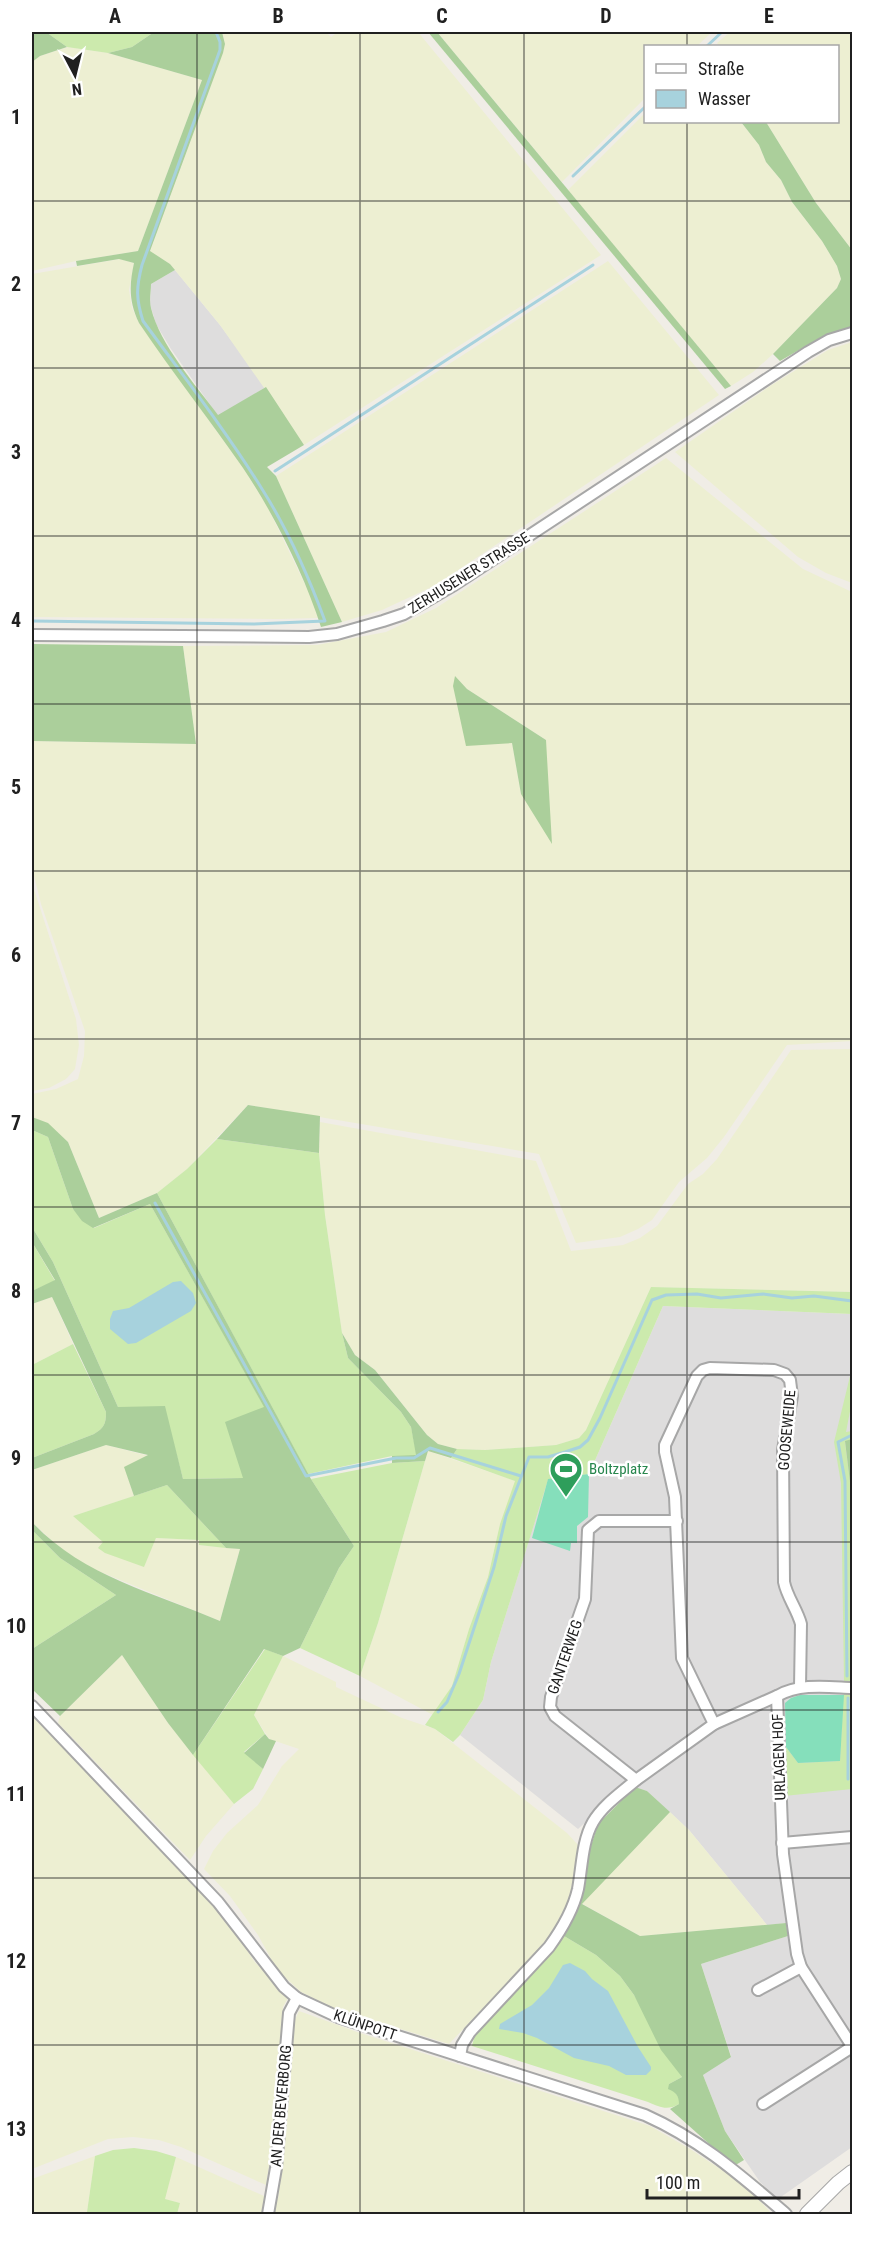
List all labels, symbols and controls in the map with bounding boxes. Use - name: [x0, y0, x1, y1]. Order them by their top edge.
- text: A: [109, 4, 121, 28]
- text: B: [272, 4, 284, 28]
- text: C: [436, 4, 448, 28]
- text: D: [600, 4, 612, 28]
- text: E: [764, 4, 774, 28]
- north arrow: [45, 45, 105, 105]
- legend: [644, 45, 839, 123]
- text: Straße: [698, 58, 744, 79]
- text: N: [71, 79, 83, 99]
- text: Wasser: [698, 88, 751, 109]
- text: 1: [11, 105, 21, 129]
- text: 2: [11, 272, 21, 296]
- text: 3: [11, 440, 21, 464]
- street label: ZERHUSENER STRASSE: [405, 528, 533, 618]
- text: 4: [11, 608, 21, 632]
- text: 5: [11, 775, 21, 799]
- text: 6: [11, 943, 21, 967]
- text: 7: [11, 1111, 21, 1135]
- text: 8: [11, 1279, 21, 1303]
- street label: GOOSEWEIDE: [775, 1389, 799, 1471]
- text: 9: [11, 1446, 21, 1470]
- sports icon: Boltzplatz: [548, 1451, 584, 1498]
- place label: Boltzplatz: [589, 1460, 648, 1478]
- text: 10: [6, 1614, 26, 1638]
- street label: GANTERWEG: [544, 1617, 586, 1697]
- street label: URLAGEN HOF: [768, 1713, 790, 1801]
- text: 11: [6, 1782, 26, 1806]
- text: 12: [6, 1949, 26, 1973]
- street label: KLÜNPOTT: [331, 2006, 399, 2044]
- street label: AN DER BEVERBORG: [267, 2044, 295, 2168]
- text: 13: [6, 2117, 26, 2141]
- scale bar: [647, 2162, 798, 2200]
- text: 100 m: [656, 2172, 700, 2193]

